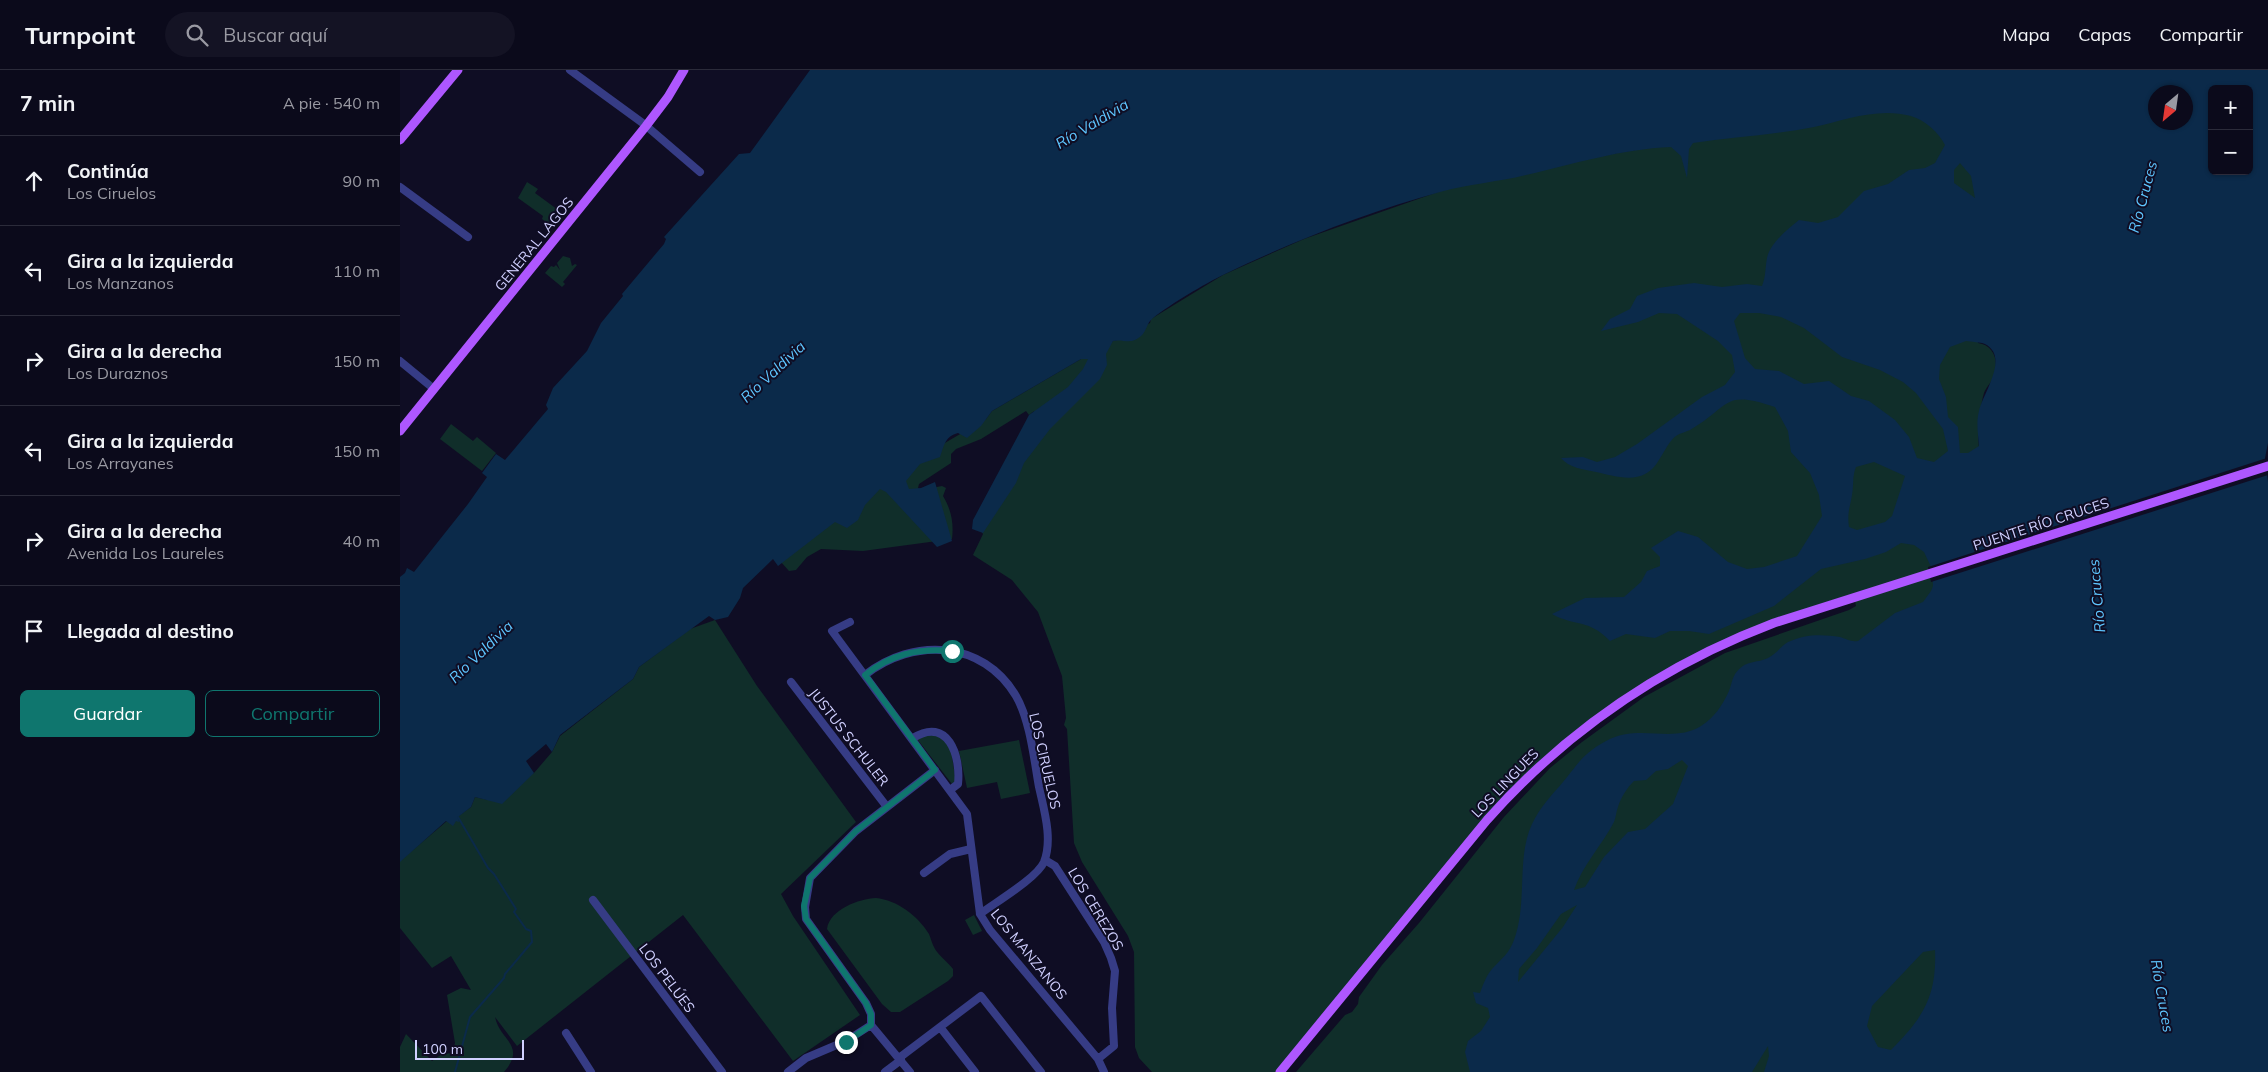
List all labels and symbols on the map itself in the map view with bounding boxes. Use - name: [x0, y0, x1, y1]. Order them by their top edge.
- north arrow: [2148, 85, 2193, 130]
- water label: Río Valdivia: [1052, 94, 1132, 153]
- water label: Río Cruces: [2124, 159, 2161, 235]
- street label: GENERAL LAGOS: [491, 193, 578, 295]
- water label: Río Valdivia: [736, 337, 809, 406]
- street label: PUENTE RÍO CRUCES: [1971, 493, 2112, 555]
- water label: Río Cruces: [2084, 559, 2109, 634]
- water label: Río Valdivia: [445, 616, 517, 687]
- route start: [941, 640, 964, 663]
- street label: JUSTUS SCHULER: [805, 684, 893, 790]
- street label: LOS CIRUELOS: [1025, 711, 1065, 811]
- street label: LOS LINGUES: [1468, 744, 1543, 821]
- street label: LOS CEREZOS: [1064, 864, 1128, 954]
- street label: LOS MANZANOS: [987, 905, 1071, 1003]
- street label: LOS PELÚES: [635, 940, 699, 1016]
- water label: Río Cruces: [2147, 958, 2178, 1034]
- route end: [835, 1031, 858, 1054]
- scale bar: [415, 1037, 524, 1060]

